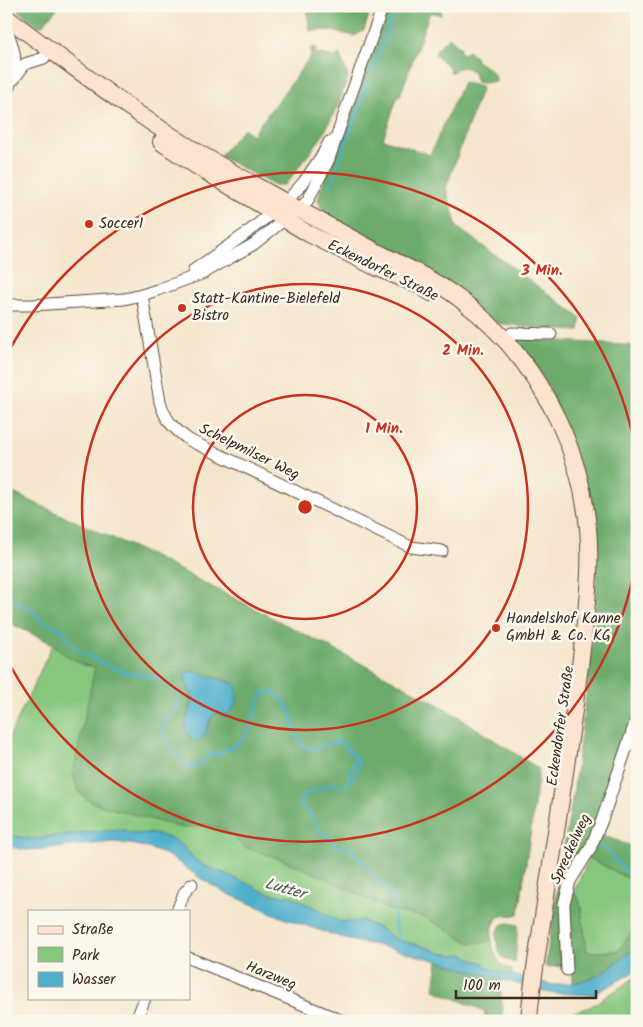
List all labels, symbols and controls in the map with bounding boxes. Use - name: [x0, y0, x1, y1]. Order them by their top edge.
- place label: Soccer1: [99, 212, 144, 236]
- marker: Soccer1: [83, 218, 95, 230]
- street label: Eckendorfer Straße: [323, 234, 443, 308]
- text: 3 Min.: [520, 259, 563, 283]
- place label: Statt-Kantine-Bielefeld Bistro: [192, 287, 341, 328]
- marker: Statt-Kantine-Bielefeld Bistro: [176, 302, 188, 314]
- text: 2 Min.: [442, 339, 484, 363]
- street label: Schelpmilser Weg: [195, 417, 303, 487]
- text: 1 Min.: [365, 417, 403, 441]
- centre of rings: [296, 498, 314, 516]
- place label: Handelshof Kanne GmbH & Co. KG: [506, 607, 621, 648]
- marker: Handelshof Kanne GmbH & Co. KG: [490, 622, 502, 634]
- street label: Eckendorfer Straße: [541, 664, 581, 788]
- street label: Spreckelweg: [544, 810, 598, 888]
- water label: Lutter: [262, 871, 312, 908]
- legend: [28, 910, 190, 1000]
- text: Straße: [72, 918, 114, 942]
- text: Park: [72, 944, 100, 968]
- street label: Harzweg: [242, 955, 300, 997]
- scale bar: [456, 967, 596, 999]
- text: Wasser: [72, 968, 116, 992]
- text: 100 m: [463, 974, 501, 998]

